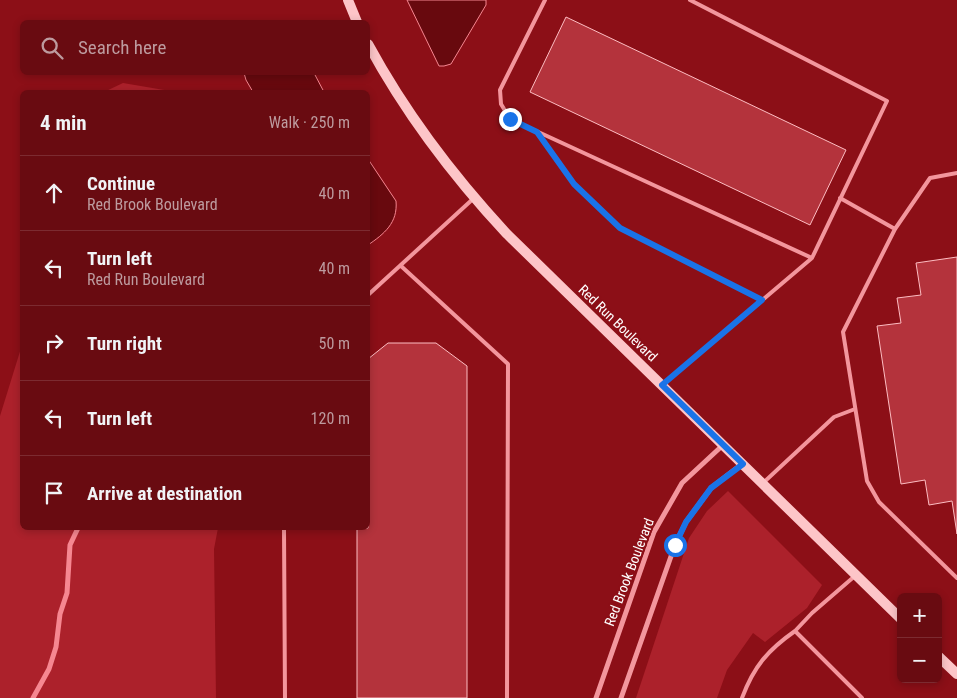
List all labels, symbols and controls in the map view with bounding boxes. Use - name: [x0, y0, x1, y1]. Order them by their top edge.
- search box: [20, 20, 370, 75]
- icon: search: [38, 34, 66, 62]
- text: Search here: [78, 36, 166, 59]
- route end: [499, 108, 522, 131]
- text: 4 min: [40, 111, 87, 135]
- text: Walk · 250 m: [269, 113, 350, 132]
- text: Continue: [87, 172, 155, 195]
- icon: ahead: [40, 179, 68, 207]
- text: 40 m: [318, 184, 350, 203]
- text: Red Brook Boulevard: [87, 195, 218, 214]
- text: Turn left: [87, 247, 152, 270]
- icon: left: [40, 254, 68, 282]
- text: 40 m: [318, 259, 350, 278]
- text: Red Run Boulevard: [87, 270, 205, 289]
- street label: Red Run Boulevard: [575, 281, 661, 365]
- icon: right: [40, 329, 68, 357]
- text: Turn right: [87, 332, 162, 355]
- text: 50 m: [318, 334, 350, 353]
- icon: left: [40, 404, 68, 432]
- text: Turn left: [87, 407, 152, 430]
- text: 120 m: [311, 409, 350, 428]
- icon: arrive: [40, 479, 68, 507]
- text: Arrive at destination: [87, 482, 242, 505]
- street label: Red Brook Boulevard: [601, 516, 657, 628]
- route start: [664, 534, 687, 557]
- map controls: [897, 593, 942, 683]
- button: +: [897, 593, 942, 638]
- button: −: [897, 638, 942, 683]

